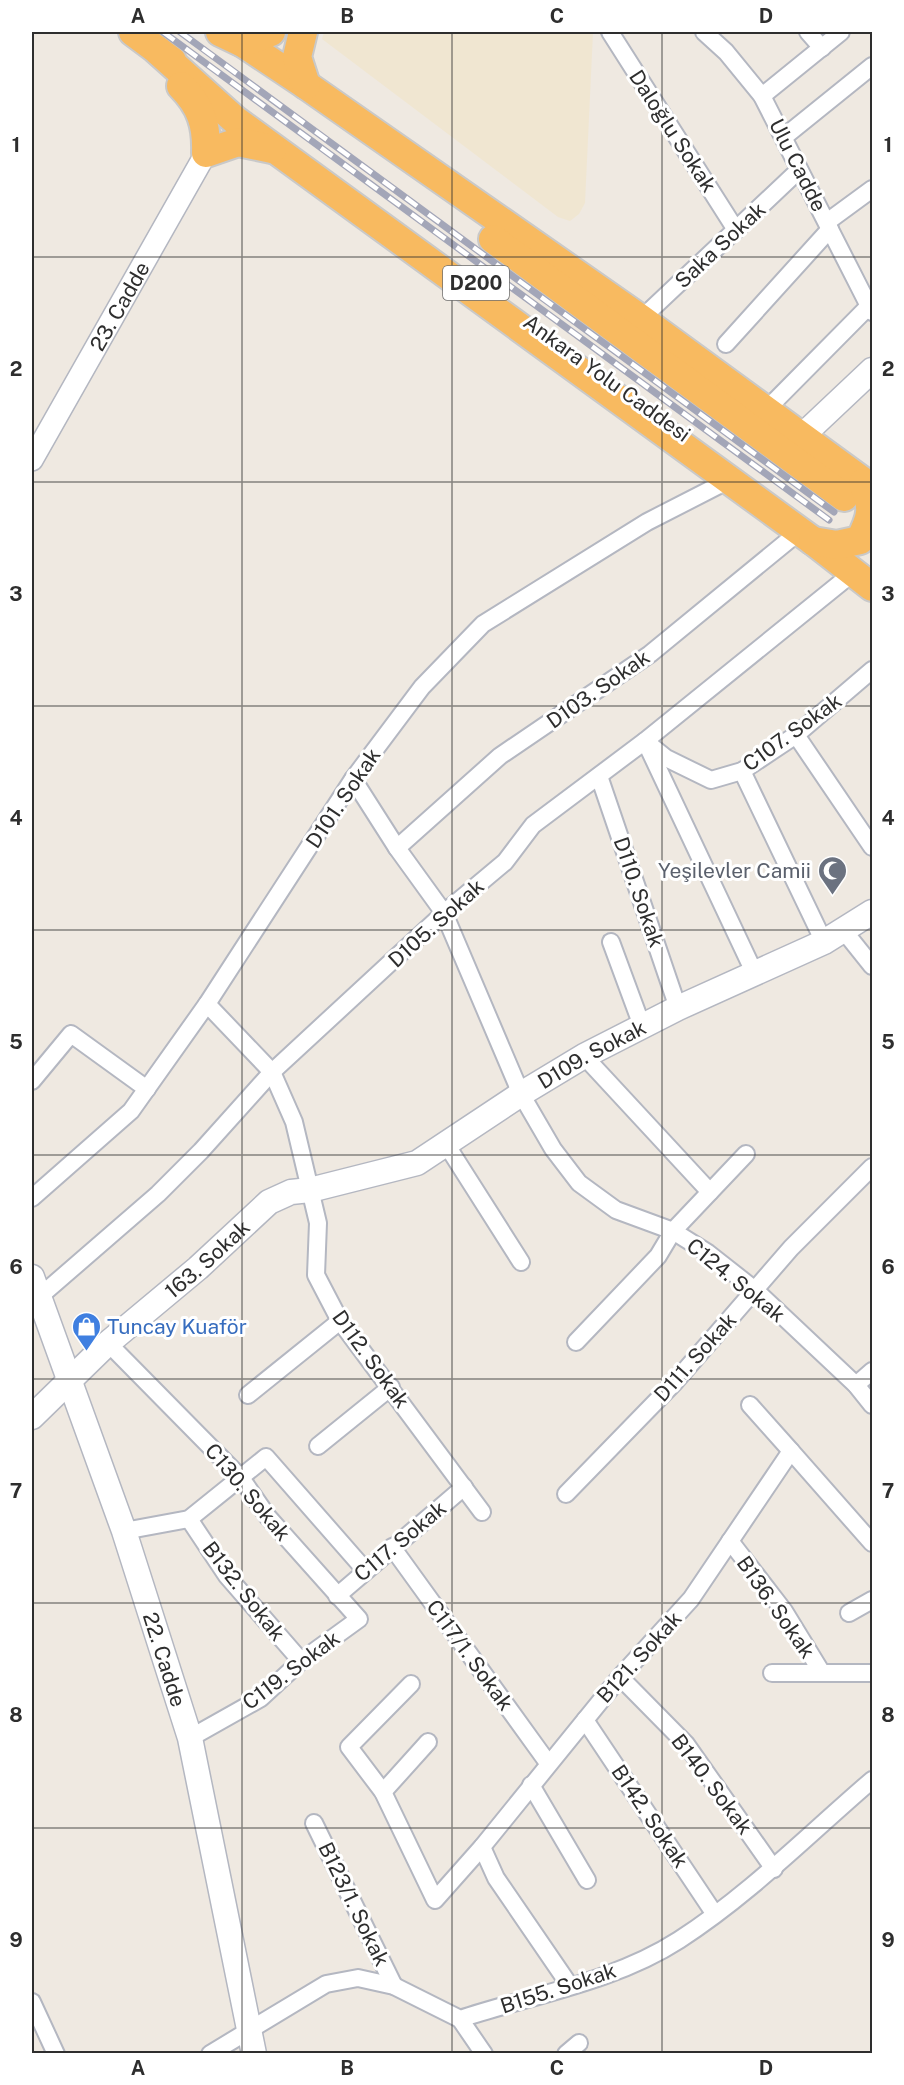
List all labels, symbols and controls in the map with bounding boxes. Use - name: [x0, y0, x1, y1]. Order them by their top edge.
- text: A: [131, 4, 145, 28]
- text: B: [340, 4, 354, 28]
- text: C: [550, 4, 564, 28]
- text: D: [759, 4, 773, 28]
- street label: Daloğlu Sokak: [624, 65, 722, 197]
- street label: Ulu Cadde: [764, 114, 832, 216]
- text: 1: [12, 133, 20, 157]
- text: 1: [884, 133, 892, 157]
- street label: Saka Sokak: [670, 197, 771, 293]
- street label: 23. Cadde: [84, 257, 154, 355]
- road number: D200: [443, 266, 509, 300]
- street label: Ankara Yolu Caddesi: [519, 309, 695, 447]
- text: 2: [10, 357, 22, 381]
- text: 2: [882, 357, 894, 381]
- text: 3: [9, 582, 23, 606]
- text: 3: [881, 582, 895, 606]
- street label: D103. Sokak: [542, 644, 654, 734]
- street label: C107. Sokak: [738, 688, 846, 776]
- street label: D101. Sokak: [300, 743, 386, 853]
- text: 4: [9, 806, 23, 830]
- text: 4: [881, 806, 895, 830]
- street label: D110. Sokak: [608, 834, 670, 951]
- mosque icon: Yeşilevler Camii: [816, 854, 848, 896]
- place label: Yeşilevler Camii: [658, 858, 811, 883]
- street label: D105. Sokak: [383, 873, 489, 972]
- street label: D109. Sokak: [533, 1014, 650, 1094]
- text: 5: [9, 1030, 23, 1054]
- text: 5: [881, 1030, 895, 1054]
- street label: 163. Sokak: [159, 1214, 255, 1303]
- street label: C124. Sokak: [682, 1233, 790, 1327]
- text: 6: [9, 1255, 23, 1279]
- text: 6: [881, 1255, 895, 1279]
- street label: D112. Sokak: [327, 1305, 415, 1413]
- street label: D111. Sokak: [649, 1307, 741, 1407]
- shop icon: Tuncay Kuaför: [70, 1310, 102, 1352]
- place label: Tuncay Kuaför: [107, 1314, 247, 1339]
- street label: C130. Sokak: [200, 1438, 296, 1546]
- text: 7: [10, 1479, 22, 1503]
- text: 7: [882, 1479, 894, 1503]
- street label: C117. Sokak: [349, 1495, 451, 1587]
- street label: B132. Sokak: [198, 1536, 291, 1646]
- street label: B136. Sokak: [732, 1551, 821, 1663]
- street label: C117/1. Sokak: [421, 1595, 519, 1715]
- street label: B121. Sokak: [591, 1606, 687, 1708]
- street label: 22. Cadde: [138, 1609, 192, 1710]
- street label: C119. Sokak: [237, 1625, 345, 1715]
- text: 8: [9, 1703, 23, 1727]
- text: 8: [881, 1703, 895, 1727]
- street label: B140. Sokak: [666, 1729, 758, 1839]
- street label: B142. Sokak: [606, 1760, 694, 1872]
- street label: B123/1. Sokak: [313, 1838, 395, 1970]
- text: 9: [9, 1928, 23, 1952]
- text: 9: [881, 1928, 895, 1952]
- street label: B155. Sokak: [497, 1957, 619, 2018]
- text: A: [131, 2056, 145, 2080]
- text: B: [340, 2056, 354, 2080]
- text: C: [550, 2056, 564, 2080]
- text: D: [759, 2056, 773, 2080]

